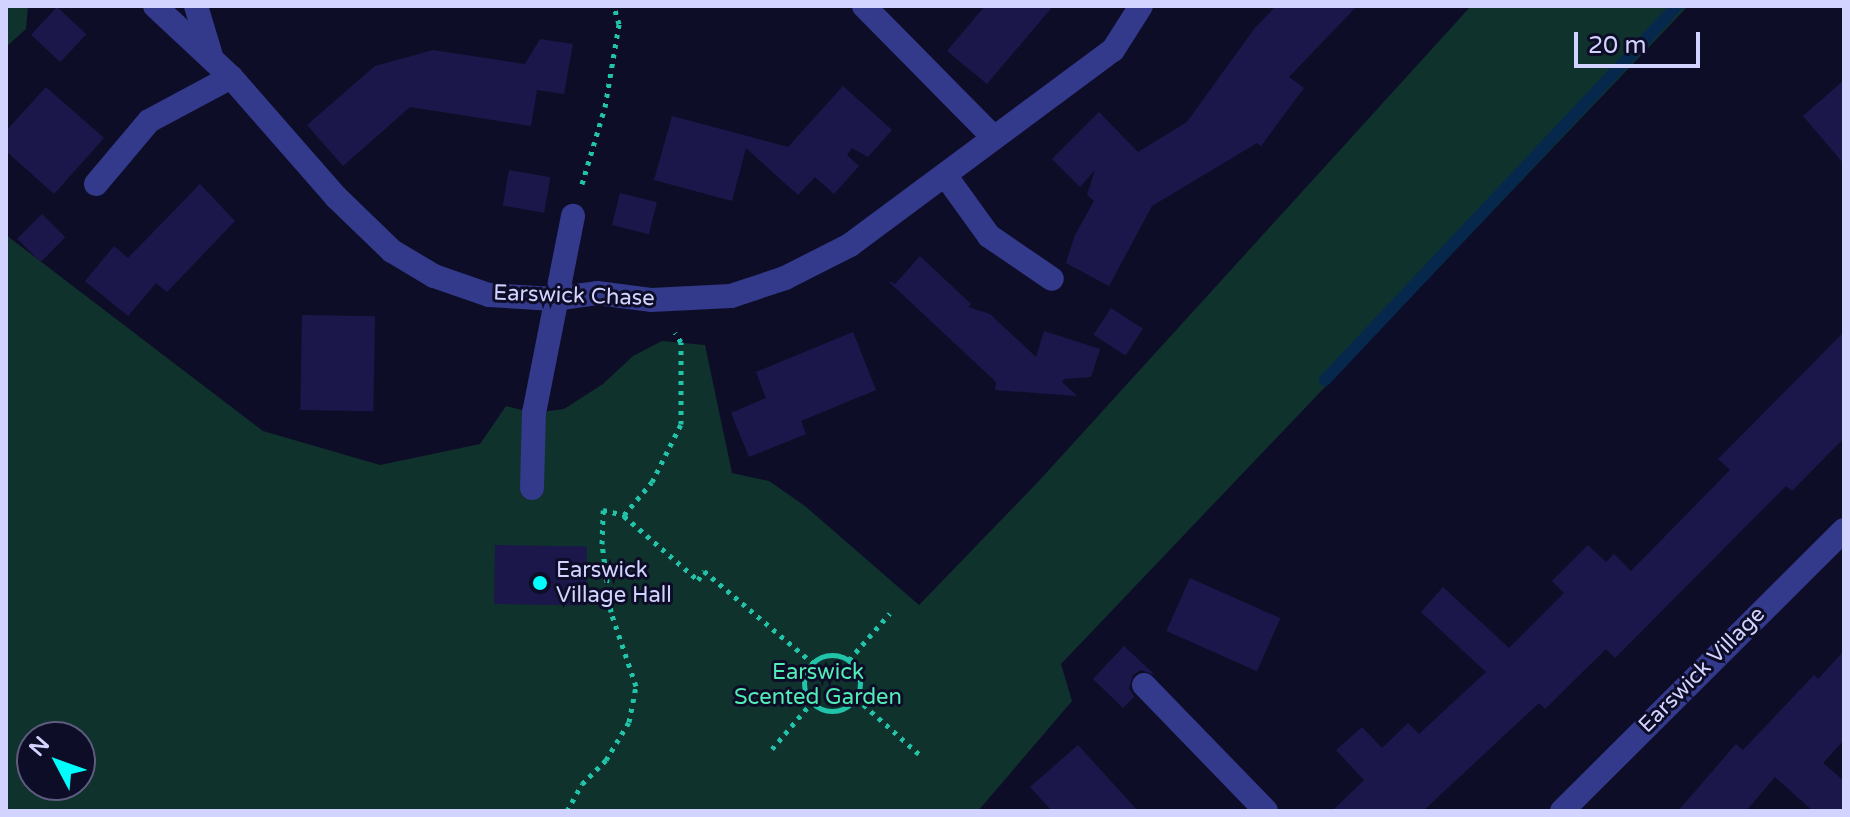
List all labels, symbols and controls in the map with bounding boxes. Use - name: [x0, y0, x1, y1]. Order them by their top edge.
- scale bar: [1578, 16, 1704, 66]
- text: 20 m: [1588, 31, 1646, 60]
- street label: Earswick Chase: [493, 280, 655, 312]
- place label: Earswick Village Hall: [556, 557, 672, 608]
- marker: Earswick Village Hall: [531, 574, 549, 592]
- street label: Earswick Village: [1633, 601, 1771, 739]
- park label: Earswick Scented Garden: [734, 659, 902, 710]
- north arrow: [16, 721, 96, 801]
- text: N: [24, 731, 55, 762]

